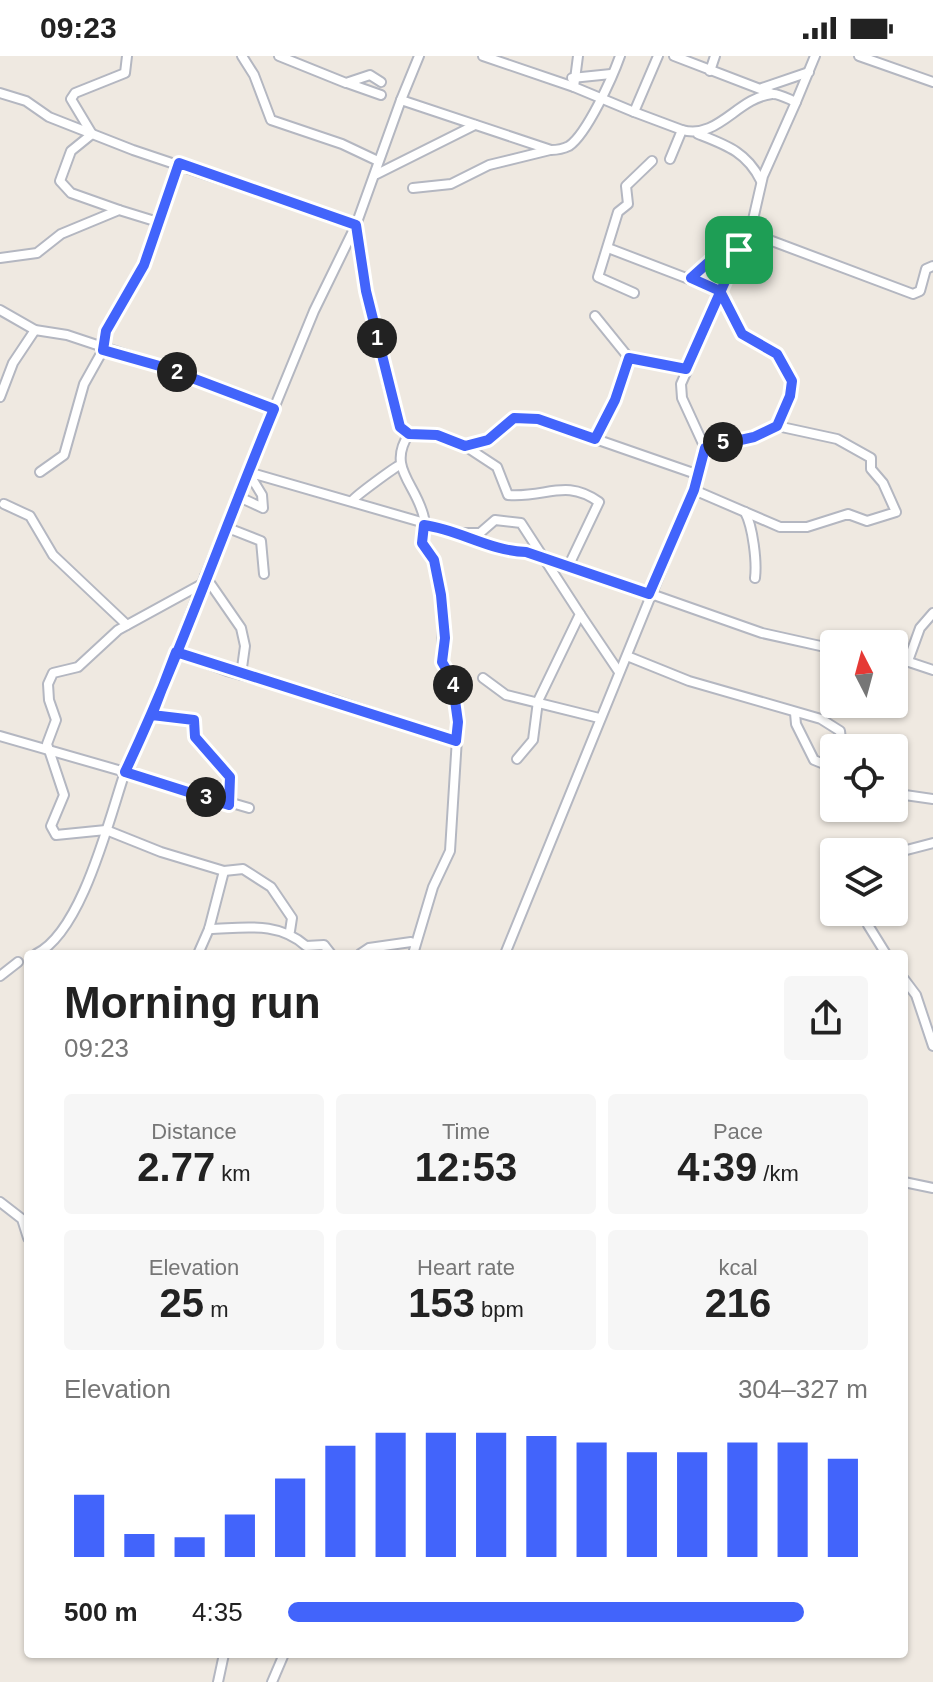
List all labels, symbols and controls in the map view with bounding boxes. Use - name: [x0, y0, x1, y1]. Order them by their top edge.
- text: 09:23: [40, 11, 117, 44]
- pin: [705, 216, 773, 284]
- icon: arrive: [717, 228, 761, 272]
- pin: 1: [357, 318, 397, 358]
- text: 1: [371, 325, 383, 350]
- pin: 2: [157, 352, 197, 392]
- text: 2: [171, 359, 183, 384]
- pin: 5: [703, 422, 743, 462]
- text: 5: [717, 429, 729, 454]
- north arrow: [820, 630, 908, 718]
- map controls: [820, 630, 908, 926]
- pin: 4: [433, 665, 473, 705]
- text: 4: [447, 672, 459, 697]
- button: locate: [820, 734, 908, 822]
- pin: 3: [186, 777, 226, 817]
- text: 3: [200, 784, 212, 809]
- button: layers: [820, 838, 908, 926]
- button: share: [784, 976, 868, 1060]
- text: Morning run: [64, 978, 321, 1027]
- text: 09:23: [64, 1033, 129, 1063]
- text: Distance: [151, 1119, 237, 1144]
- text: Time: [442, 1119, 490, 1144]
- text: Pace: [713, 1119, 763, 1144]
- text: 2.77: [137, 1145, 215, 1189]
- text: 12:53: [415, 1145, 517, 1189]
- text: 4:39: [677, 1145, 757, 1189]
- text: km: [215, 1161, 251, 1186]
- text: /km: [757, 1161, 799, 1186]
- text: Elevation: [149, 1255, 239, 1280]
- text: Heart rate: [417, 1255, 515, 1280]
- text: kcal: [718, 1255, 758, 1280]
- text: 25: [160, 1281, 204, 1325]
- text: 153: [408, 1281, 475, 1325]
- text: 216: [705, 1281, 771, 1325]
- text: m: [204, 1297, 228, 1322]
- text: bpm: [475, 1297, 524, 1322]
- text: Elevation: [64, 1374, 171, 1404]
- text: 304–327 m: [738, 1374, 868, 1404]
- text: 500 m: [64, 1597, 138, 1627]
- text: 4:35: [192, 1597, 243, 1627]

